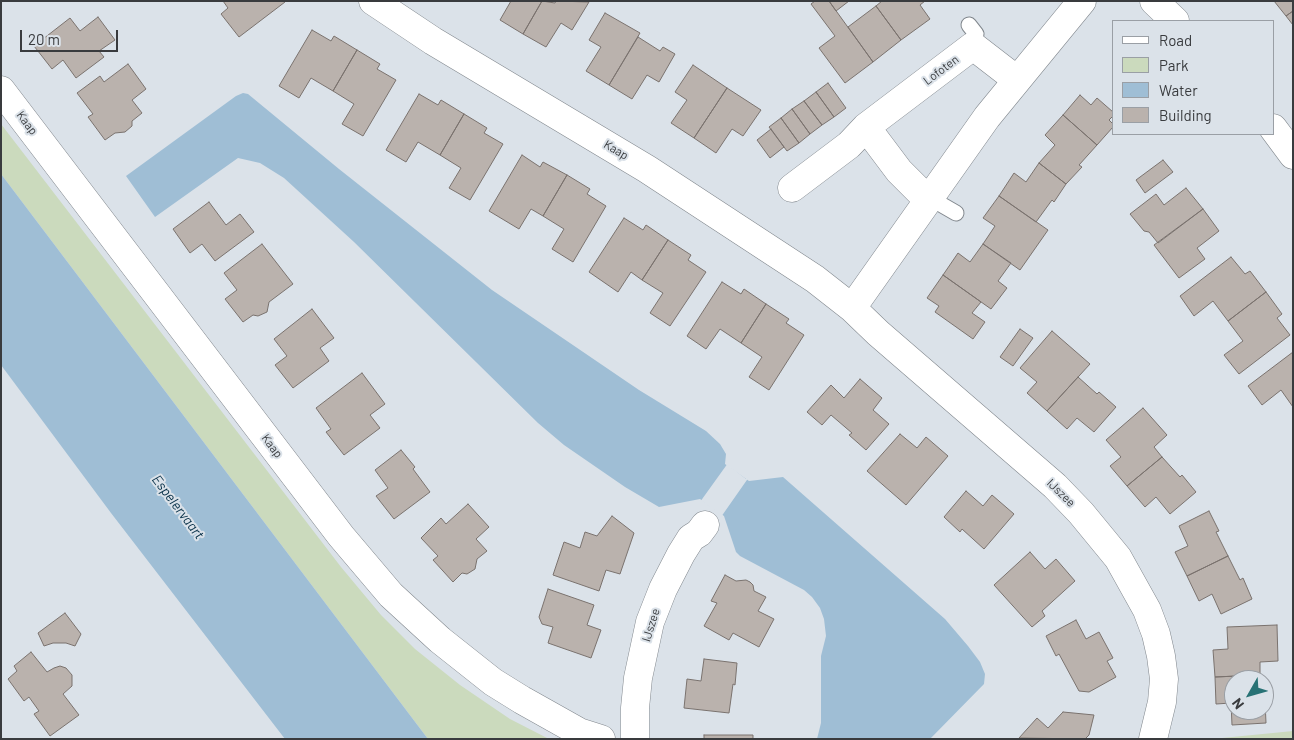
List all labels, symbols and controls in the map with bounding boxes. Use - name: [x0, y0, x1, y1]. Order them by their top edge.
- scale bar: [22, 20, 120, 52]
- legend: [1112, 20, 1274, 135]
- text: 20 m: [28, 30, 60, 48]
- text: Road: [1159, 31, 1192, 49]
- street label: Lofoten: [920, 52, 962, 88]
- text: Park: [1159, 56, 1188, 74]
- text: Water: [1159, 81, 1198, 99]
- text: Building: [1159, 106, 1212, 124]
- street label: Kaap: [13, 108, 41, 138]
- street label: Kaap: [601, 137, 631, 163]
- street label: Kaap: [258, 431, 286, 461]
- water label: Espelervaart: [148, 472, 208, 542]
- street label: IJszee: [1044, 476, 1078, 510]
- street label: IJszee: [639, 607, 663, 643]
- north arrow: [1224, 670, 1274, 720]
- text: N: [1228, 695, 1247, 713]

